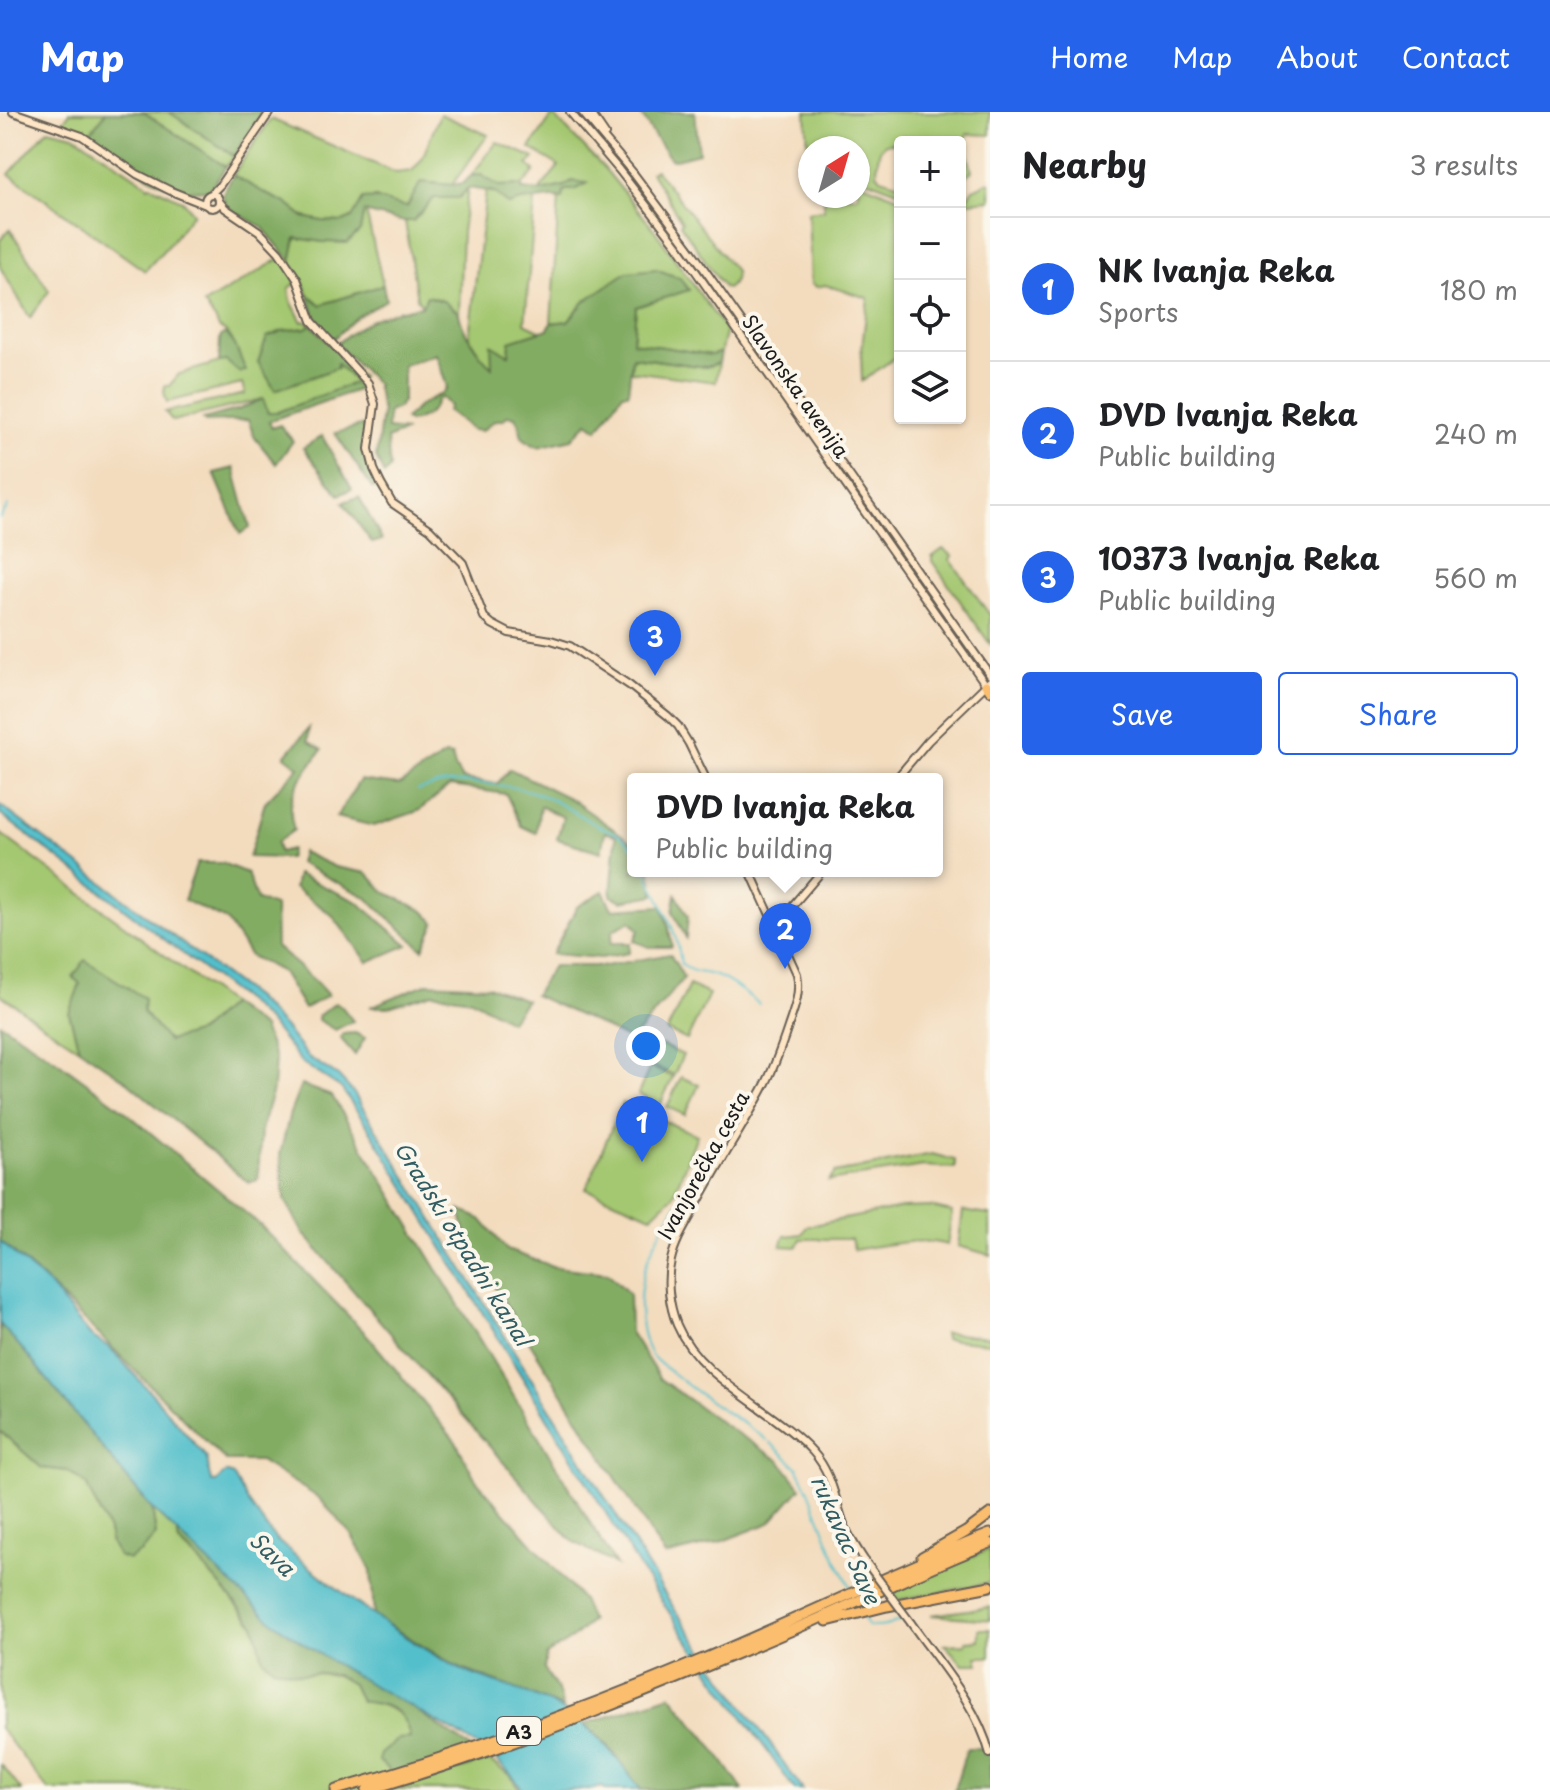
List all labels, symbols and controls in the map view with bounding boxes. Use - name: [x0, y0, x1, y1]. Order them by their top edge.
- text: Map: [40, 28, 124, 85]
- text: Home: [1050, 35, 1128, 78]
- text: Map: [1172, 35, 1232, 78]
- text: About: [1276, 35, 1358, 78]
- text: Contact: [1402, 35, 1510, 78]
- north arrow: [798, 136, 870, 208]
- map controls: [894, 136, 966, 424]
- button: +: [894, 136, 966, 208]
- text: Nearby: [1022, 138, 1147, 190]
- text: 3 results: [1410, 145, 1518, 184]
- button: −: [894, 208, 966, 280]
- text: NK Ivanja Reka: [1098, 247, 1335, 292]
- text: 1: [1042, 270, 1054, 309]
- text: 180 m: [1440, 270, 1518, 309]
- button: locate: [894, 280, 966, 352]
- text: Sports: [1098, 292, 1178, 331]
- street label: Slavonska avenija: [735, 308, 857, 464]
- button: layers: [894, 352, 966, 424]
- text: DVD Ivanja Reka: [1098, 391, 1358, 436]
- text: 2: [1039, 414, 1057, 453]
- text: 240 m: [1434, 414, 1518, 453]
- text: Public building: [1098, 436, 1276, 475]
- text: 10373 Ivanja Reka: [1098, 535, 1380, 580]
- text: 3: [1039, 558, 1057, 597]
- text: 560 m: [1433, 558, 1518, 597]
- text: Public building: [1098, 580, 1276, 619]
- pin: 3: [629, 610, 681, 676]
- button: Save: [1022, 672, 1262, 755]
- button: Share: [1278, 672, 1518, 755]
- popup: [627, 773, 943, 877]
- text: DVD Ivanja Reka: [655, 783, 915, 828]
- text: Public building: [655, 828, 833, 867]
- pin: 2: [759, 903, 811, 969]
- your location: [626, 1026, 666, 1066]
- street label: Ivanjorečka cesta: [650, 1085, 757, 1245]
- pin: 1: [616, 1096, 668, 1162]
- water label: Gradski otpadni kanal: [388, 1134, 542, 1354]
- water label: rukavac Save: [804, 1469, 891, 1610]
- water label: Sava: [243, 1523, 304, 1583]
- road number: A3: [497, 1717, 541, 1745]

